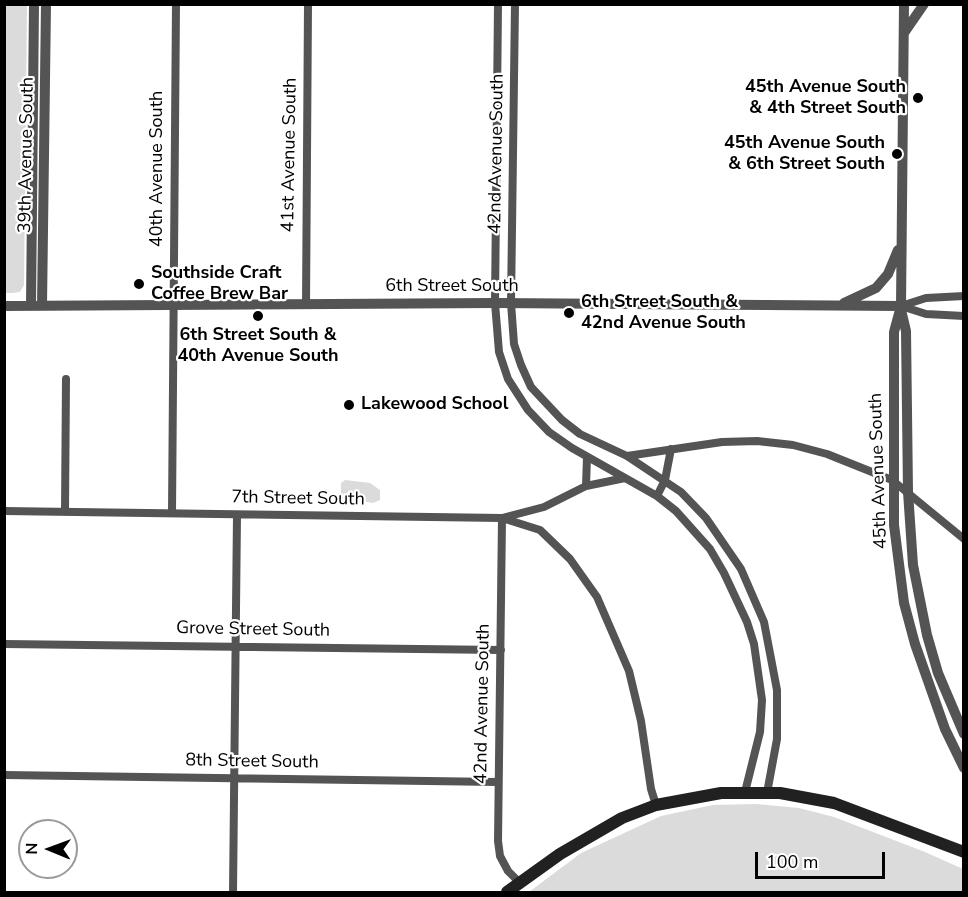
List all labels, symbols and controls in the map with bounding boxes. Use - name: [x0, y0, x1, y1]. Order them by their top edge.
- street label: 42nd Avenue South: [485, 74, 509, 234]
- street label: 39th Avenue South: [15, 77, 39, 233]
- street label: 41st Avenue South: [278, 77, 302, 233]
- place label: 45th Avenue South & 4th Street South: [745, 77, 906, 119]
- street label: 40th Avenue South: [147, 91, 169, 247]
- marker: 45th Avenue South & 4th Street South: [911, 91, 925, 105]
- place label: 45th Avenue South & 6th Street South: [724, 133, 885, 176]
- marker: 45th Avenue South & 6th Street South: [890, 147, 904, 161]
- place label: Southside Craft Coffee Brew Bar: [151, 263, 288, 306]
- street label: 6th Street South: [385, 276, 519, 298]
- marker: Southside Craft Coffee Brew Bar: [132, 277, 146, 291]
- place label: 6th Street South & 42nd Avenue South: [581, 292, 746, 334]
- marker: 6th Street South & 42nd Avenue South: [562, 306, 576, 320]
- marker: 6th Street South & 40th Avenue South: [251, 309, 265, 323]
- place label: 6th Street South & 40th Avenue South: [177, 325, 339, 368]
- street label: 45th Avenue South: [865, 393, 893, 549]
- place label: Lakewood School: [361, 394, 508, 416]
- marker: Lakewood School: [342, 398, 356, 412]
- street label: 7th Street South: [231, 487, 365, 511]
- street label: Grove Street South: [176, 618, 330, 642]
- street label: 42nd Avenue South: [471, 624, 495, 784]
- street label: 8th Street South: [185, 750, 319, 774]
- north arrow: [18, 819, 78, 879]
- scale bar: [758, 840, 888, 878]
- text: N: [21, 843, 43, 855]
- text: 100 m: [766, 850, 818, 874]

